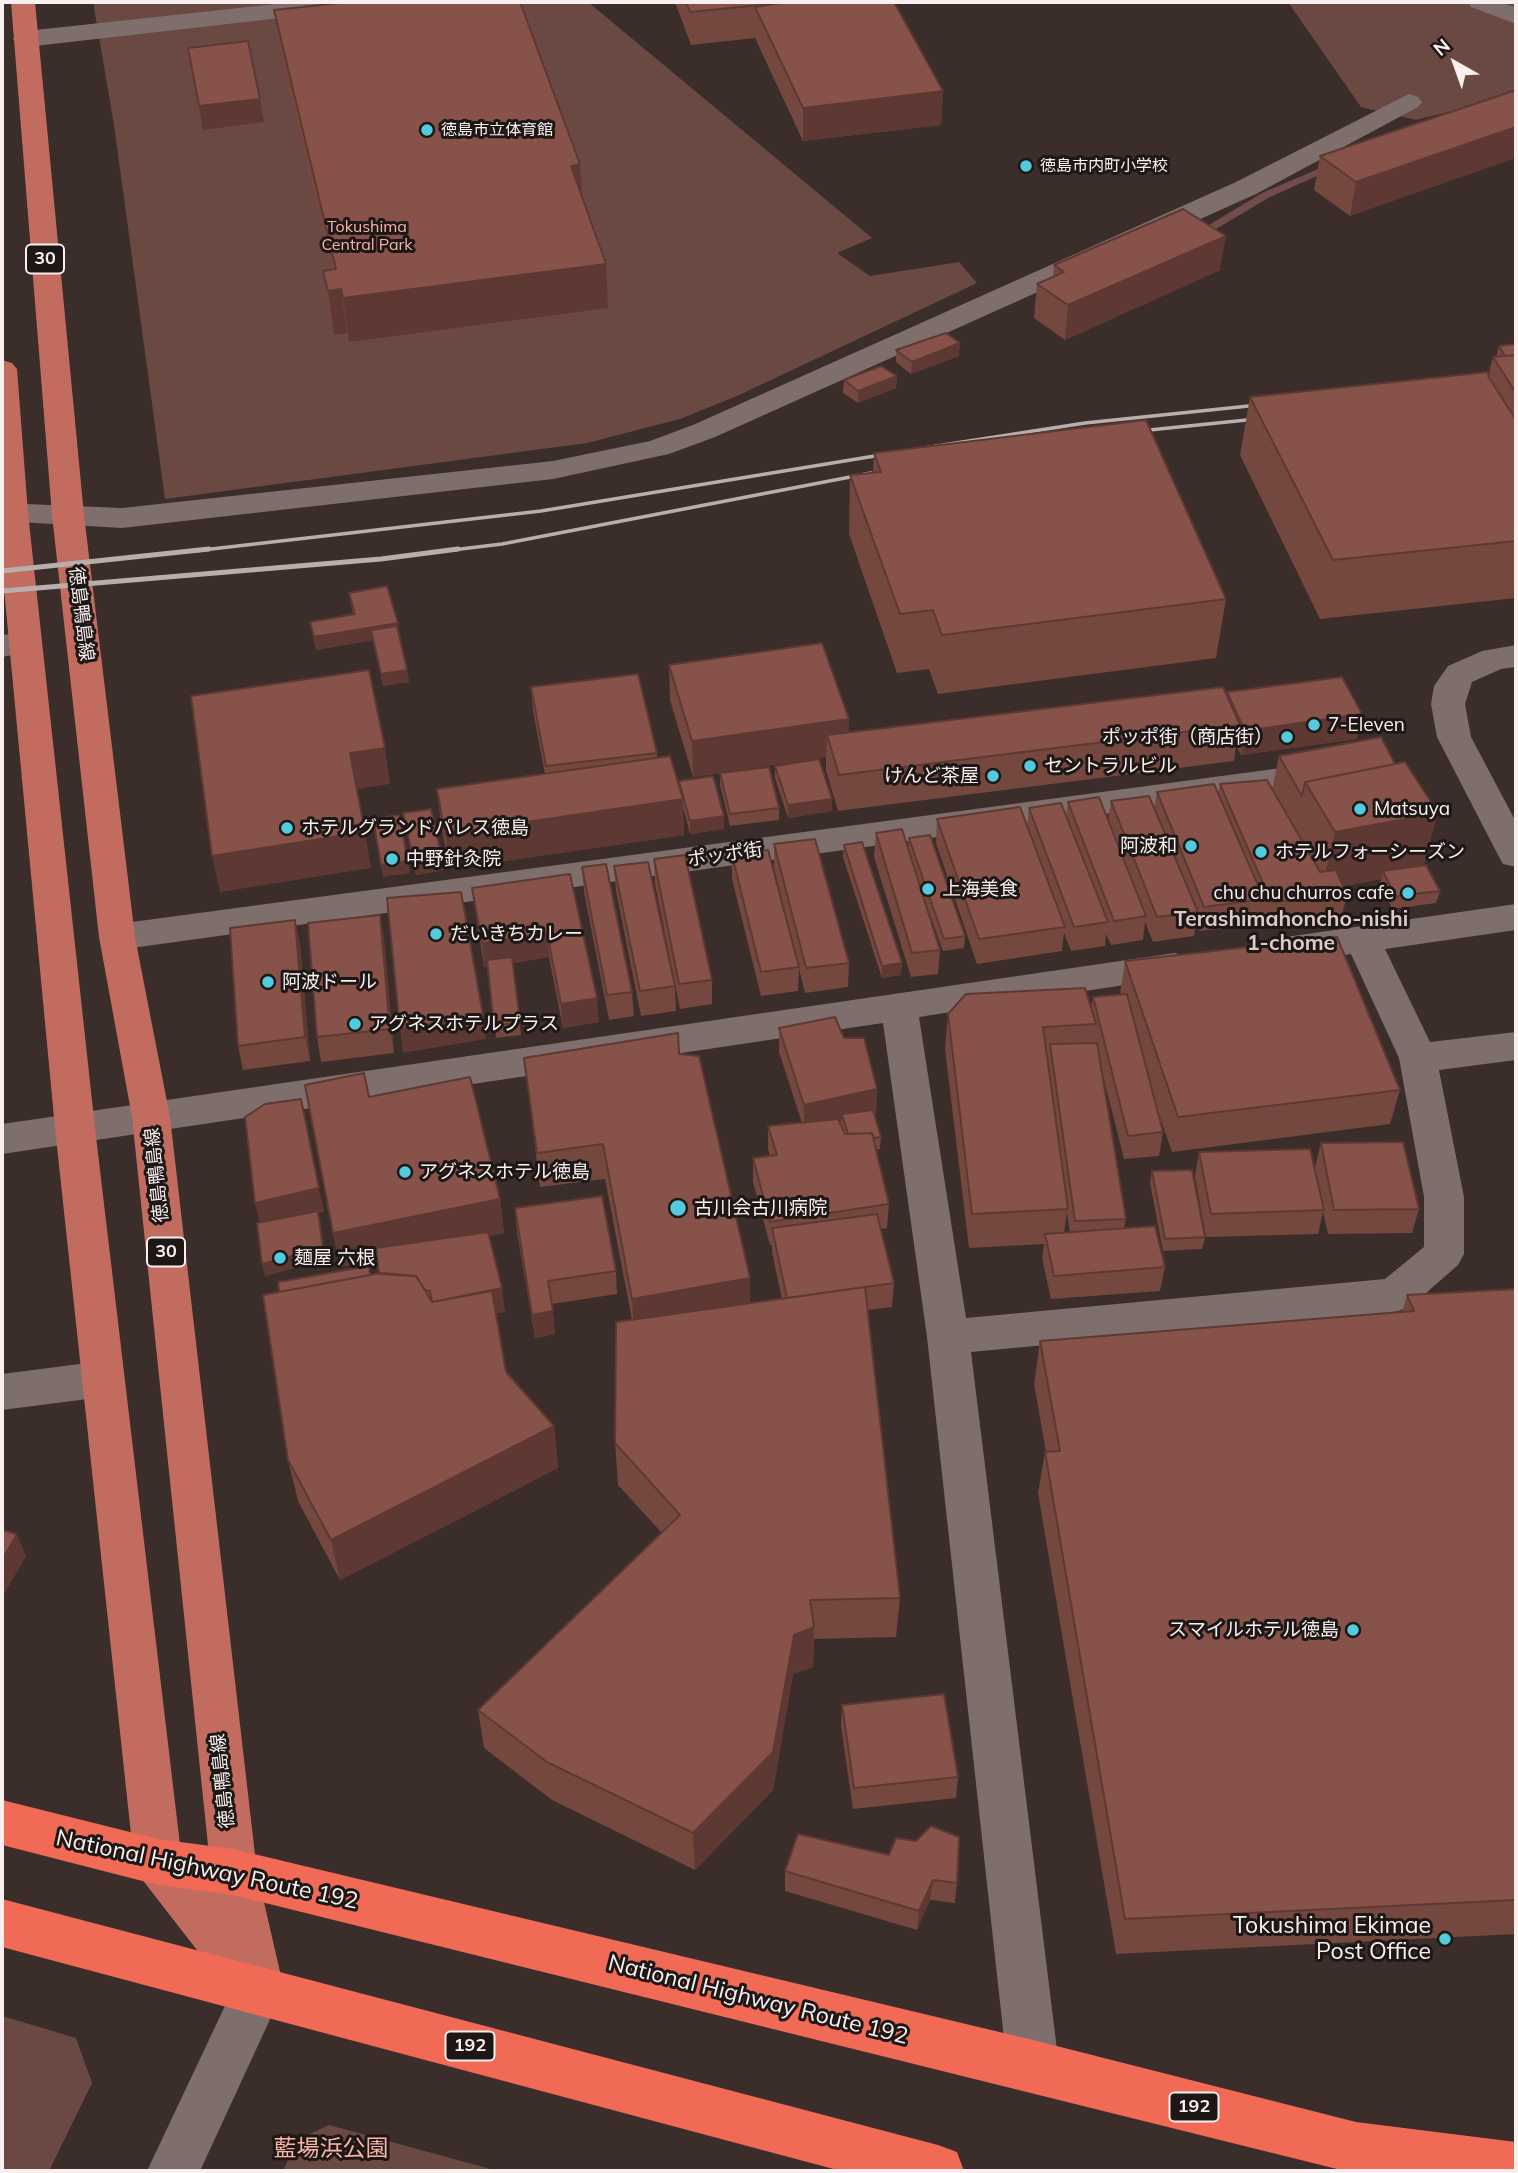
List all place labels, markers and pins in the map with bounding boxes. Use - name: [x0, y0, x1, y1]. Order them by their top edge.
- place label: 徳島市立体育館: [441, 120, 553, 140]
- marker: 徳島市立体育館: [419, 122, 435, 138]
- place label: 徳島市内町小学校: [1040, 156, 1168, 176]
- marker: 徳島市内町小学校: [1018, 158, 1034, 174]
- place label: 7-Eleven: [1328, 714, 1405, 736]
- marker: 7-Eleven: [1306, 717, 1322, 733]
- place label: ポッポ街（商店街）: [1102, 726, 1273, 748]
- marker: ポッポ街（商店街）: [1279, 729, 1295, 745]
- place label: セントラルビル: [1044, 755, 1177, 777]
- marker: セントラルビル: [1022, 758, 1038, 774]
- place label: けんど茶屋: [884, 765, 979, 787]
- marker: けんど茶屋: [985, 768, 1001, 784]
- place label: Matsuya: [1374, 798, 1450, 820]
- marker: Matsuya: [1352, 801, 1368, 817]
- place label: ホテルグランドパレス徳島: [301, 817, 529, 839]
- marker: ホテルグランドパレス徳島: [279, 820, 295, 836]
- place label: 阿波和: [1120, 835, 1177, 857]
- marker: 阿波和: [1183, 838, 1199, 854]
- place label: ホテルフォーシーズン: [1275, 841, 1465, 863]
- marker: ホテルフォーシーズン: [1253, 844, 1269, 860]
- place label: 中野針灸院: [406, 848, 501, 870]
- marker: 中野針灸院: [384, 851, 400, 867]
- place label: 上海美食: [942, 878, 1018, 900]
- marker: 上海美食: [920, 881, 936, 897]
- place label: chu chu churros cafe: [1213, 882, 1394, 904]
- marker: chu chu churros cafe: [1400, 885, 1416, 901]
- place label: だいきちカレー: [450, 923, 583, 945]
- marker: だいきちカレー: [428, 926, 444, 942]
- place label: 阿波ドール: [282, 971, 377, 993]
- marker: 阿波ドール: [260, 974, 276, 990]
- place label: アグネスホテルプラス: [369, 1013, 559, 1035]
- marker: アグネスホテルプラス: [347, 1016, 363, 1032]
- place label: アグネスホテル徳島: [419, 1161, 590, 1183]
- marker: アグネスホテル徳島: [397, 1164, 413, 1180]
- place label: 古川会古川病院: [694, 1197, 827, 1219]
- marker: 古川会古川病院: [668, 1198, 688, 1218]
- place label: 麺屋 六根: [294, 1247, 375, 1269]
- marker: 麺屋 六根: [272, 1250, 288, 1266]
- place label: スマイルホテル徳島: [1168, 1619, 1339, 1641]
- marker: スマイルホテル徳島: [1345, 1622, 1361, 1638]
- place label: Tokushima Ekimae Post Office: [1233, 1912, 1431, 1966]
- marker: Tokushima Ekimae Post Office: [1437, 1931, 1453, 1947]

